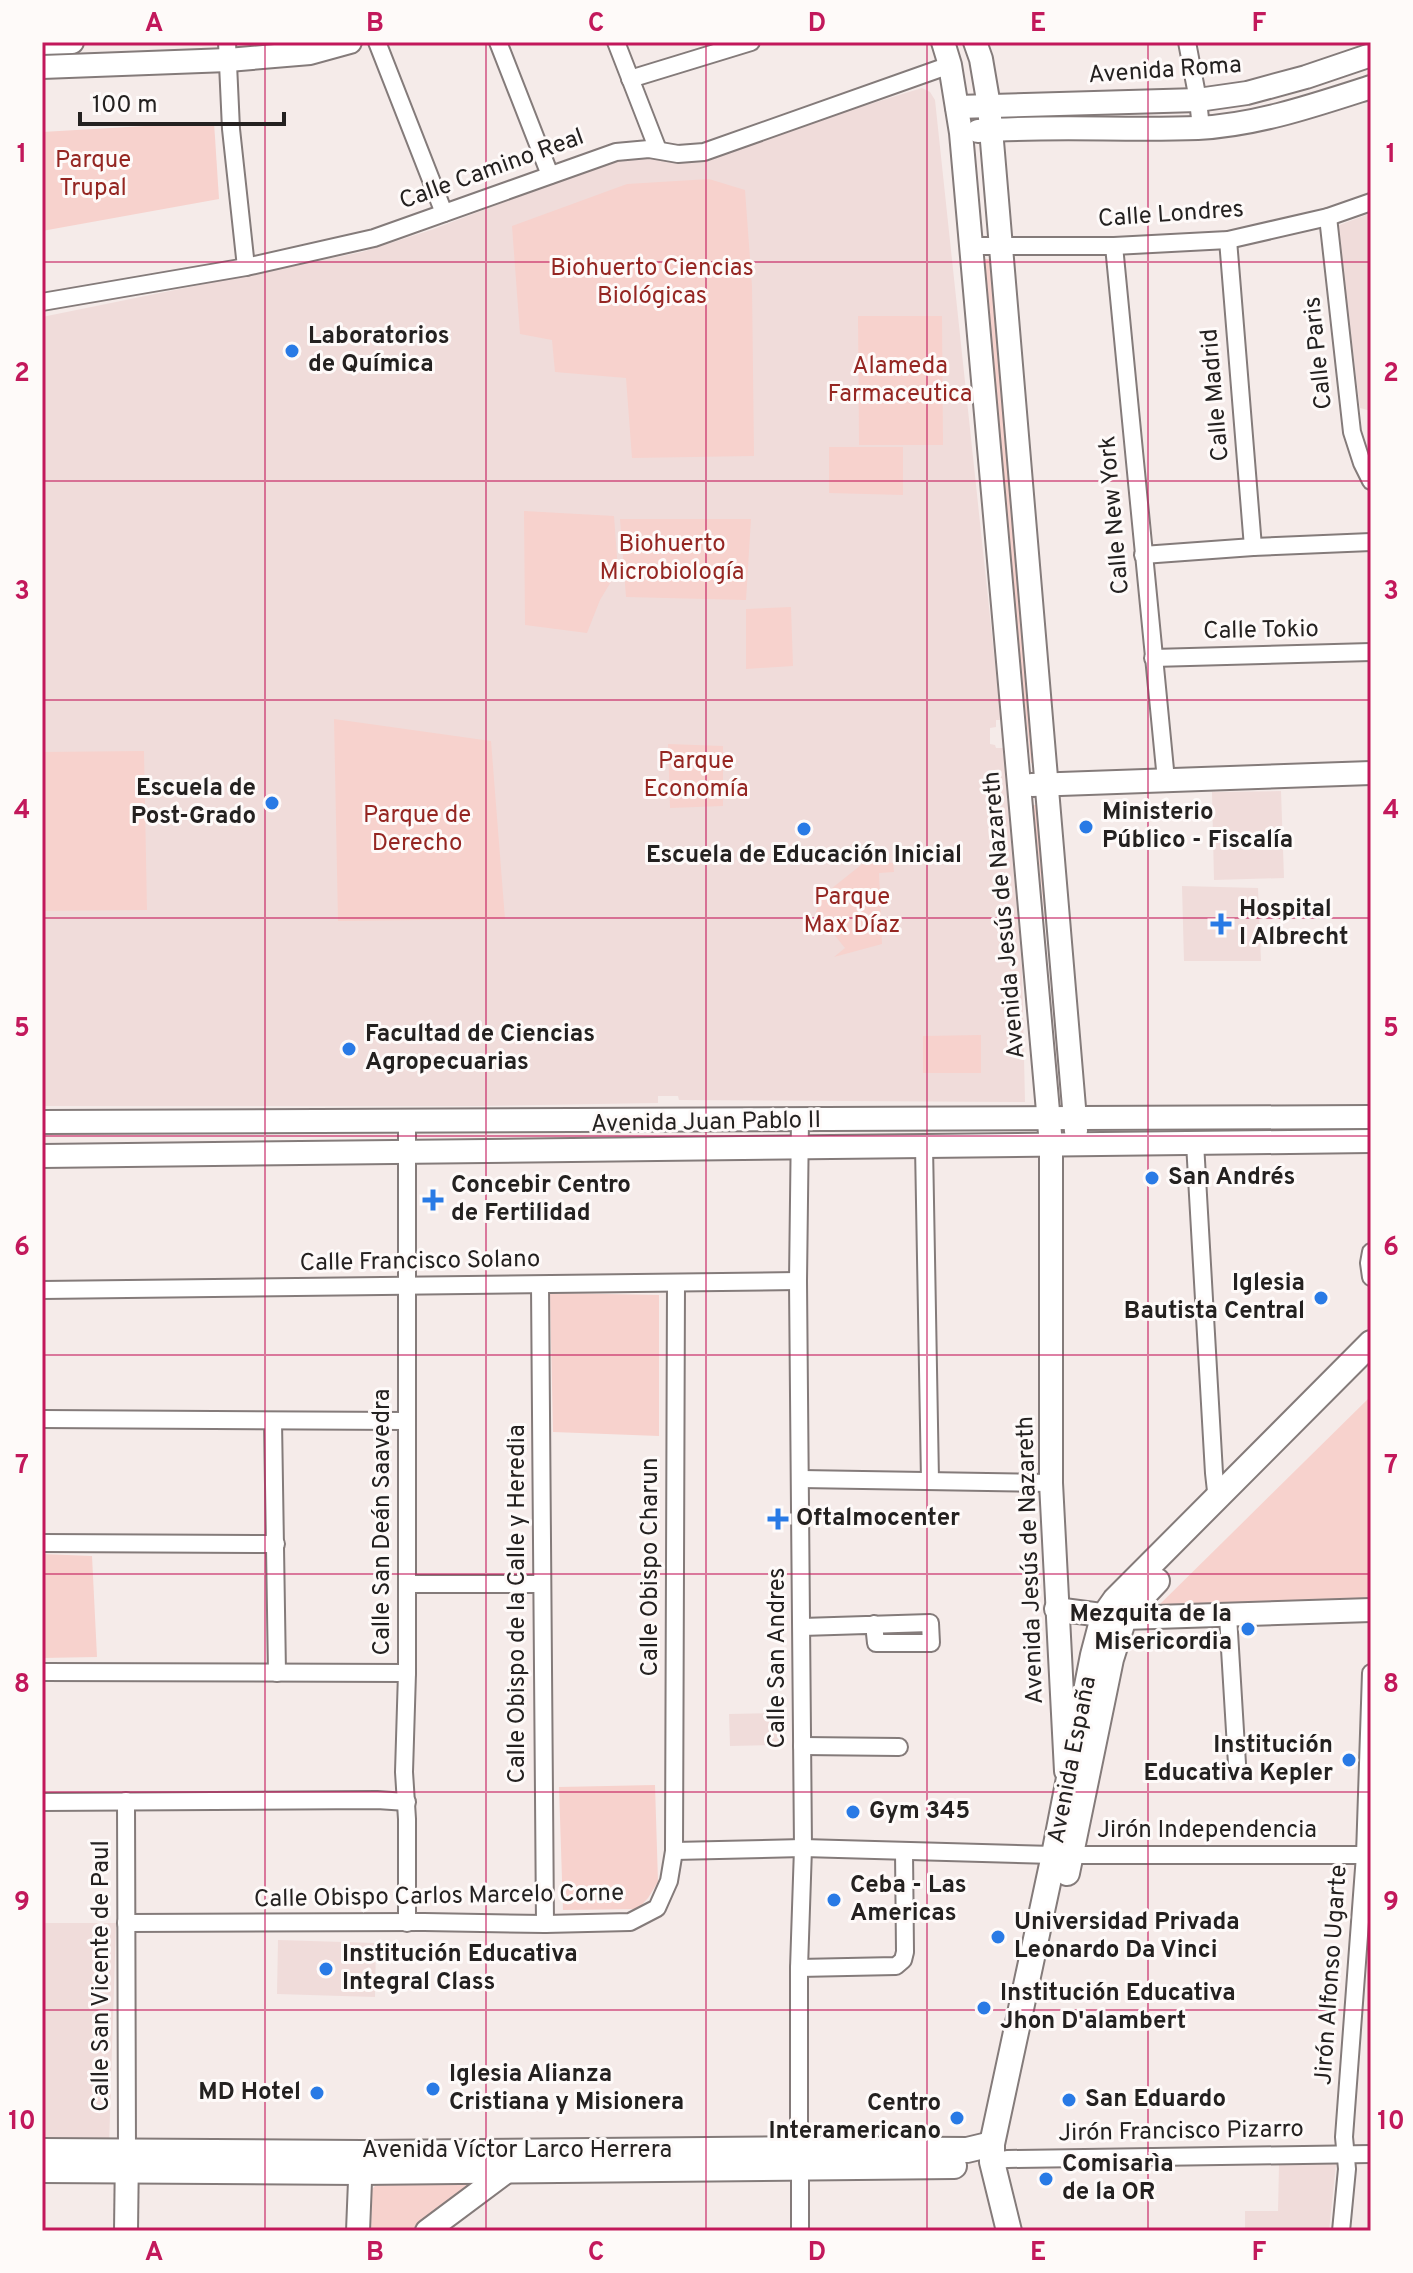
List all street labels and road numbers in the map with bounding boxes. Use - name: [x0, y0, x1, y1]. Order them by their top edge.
- street label: Avenida Roma: [1087, 51, 1243, 91]
- street label: Calle Camino Real: [396, 123, 588, 217]
- street label: Calle Londres: [1097, 195, 1245, 235]
- street label: Calle Paris: [1298, 295, 1340, 411]
- street label: Calle Madrid: [1195, 327, 1237, 463]
- street label: Calle New York: [1093, 434, 1137, 596]
- street label: Calle Tokio: [1203, 615, 1319, 647]
- street label: Avenida Jesús de Nazareth: [977, 770, 1033, 1060]
- street label: Avenida Juan Pablo II: [591, 1106, 821, 1140]
- street label: Calle Francisco Solano: [299, 1245, 541, 1279]
- street label: Calle San Deán Saavedra: [368, 1389, 398, 1655]
- street label: Avenida Jesús de Nazareth: [1011, 1415, 1051, 1705]
- street label: Calle Obispo de la Calle y Heredia: [503, 1424, 533, 1784]
- street label: Calle Obispo Charun: [636, 1457, 666, 1677]
- street label: Calle San Andres: [763, 1567, 793, 1749]
- street label: Avenida España: [1042, 1674, 1104, 1846]
- street label: Jirón Independencia: [1097, 1816, 1317, 1846]
- street label: Calle San Vicente de Paul: [87, 1840, 117, 2112]
- street label: Jirón Alfonso Ugarte: [1309, 1864, 1355, 2086]
- street label: Calle Obispo Carlos Marcelo Corne: [254, 1879, 624, 1915]
- street label: Jirón Francisco Pizarro: [1058, 2115, 1304, 2149]
- street label: Avenida Víctor Larco Herrera: [362, 2136, 672, 2166]

